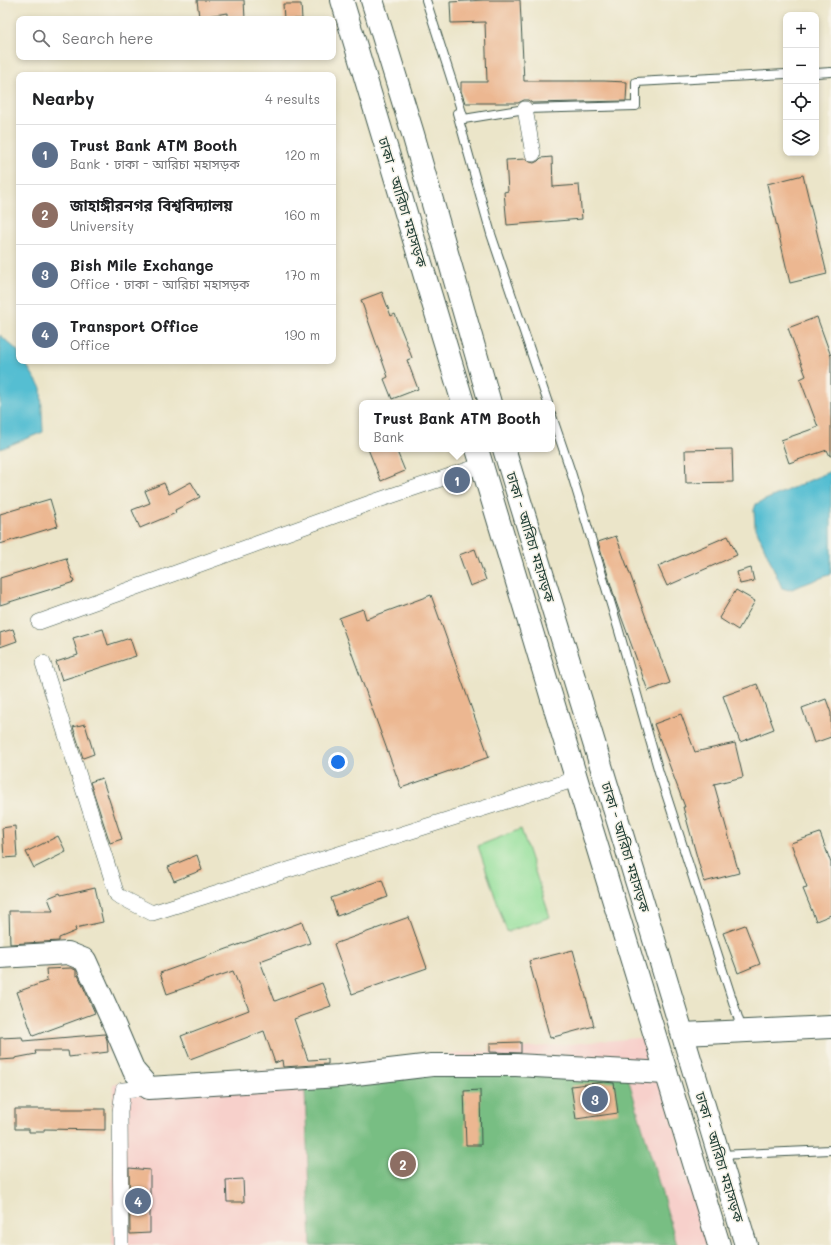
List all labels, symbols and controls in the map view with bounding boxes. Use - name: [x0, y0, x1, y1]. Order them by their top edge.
- map controls: [783, 12, 819, 156]
- button: +: [783, 12, 819, 48]
- search box: [16, 16, 336, 60]
- icon: search: [30, 27, 52, 49]
- text: Search here: [62, 28, 153, 48]
- button: −: [783, 48, 819, 84]
- button: locate: [783, 84, 819, 120]
- text: Nearby: [32, 87, 94, 109]
- text: 4 results: [265, 90, 320, 107]
- button: layers: [783, 120, 819, 156]
- street label: ঢাকা - আরিচা মহাসড়ক: [374, 134, 432, 270]
- text: Trust Bank ATM Booth: [70, 135, 237, 155]
- text: 1: [42, 146, 48, 163]
- text: 120 m: [284, 146, 320, 163]
- text: Bank · ঢাকা - আরিচা মহাসড়ক: [70, 155, 240, 172]
- text: জাহাঙ্গীরনগর বিশ্ববিদ্যালয়: [70, 195, 233, 215]
- text: 2: [41, 206, 49, 223]
- text: 160 m: [284, 206, 320, 223]
- text: University: [70, 217, 134, 234]
- text: Bish Mile Exchange: [70, 255, 213, 275]
- text: 3: [41, 266, 49, 283]
- text: 170 m: [284, 266, 320, 283]
- text: Office · ঢাকা - আরিচা মহাসড়ক: [70, 275, 249, 292]
- text: Transport Office: [70, 316, 199, 336]
- text: 4: [41, 326, 49, 343]
- text: 190 m: [284, 326, 320, 343]
- text: Office: [70, 336, 110, 353]
- popup: [359, 400, 555, 452]
- text: Trust Bank ATM Booth: [374, 408, 540, 428]
- text: Bank: [374, 428, 404, 445]
- pin: 1: [444, 465, 470, 495]
- street label: ঢাকা - আরিচা মহাসড়ক: [502, 469, 560, 605]
- your location: [328, 752, 348, 772]
- street label: ঢাকা - আরিচা মহাসড়ক: [597, 779, 655, 915]
- pin: 3: [582, 1084, 608, 1114]
- street label: ঢাকা - আরিচা মহাসড়ক: [691, 1089, 749, 1225]
- pin: 2: [390, 1149, 416, 1179]
- pin: 4: [125, 1186, 151, 1216]

